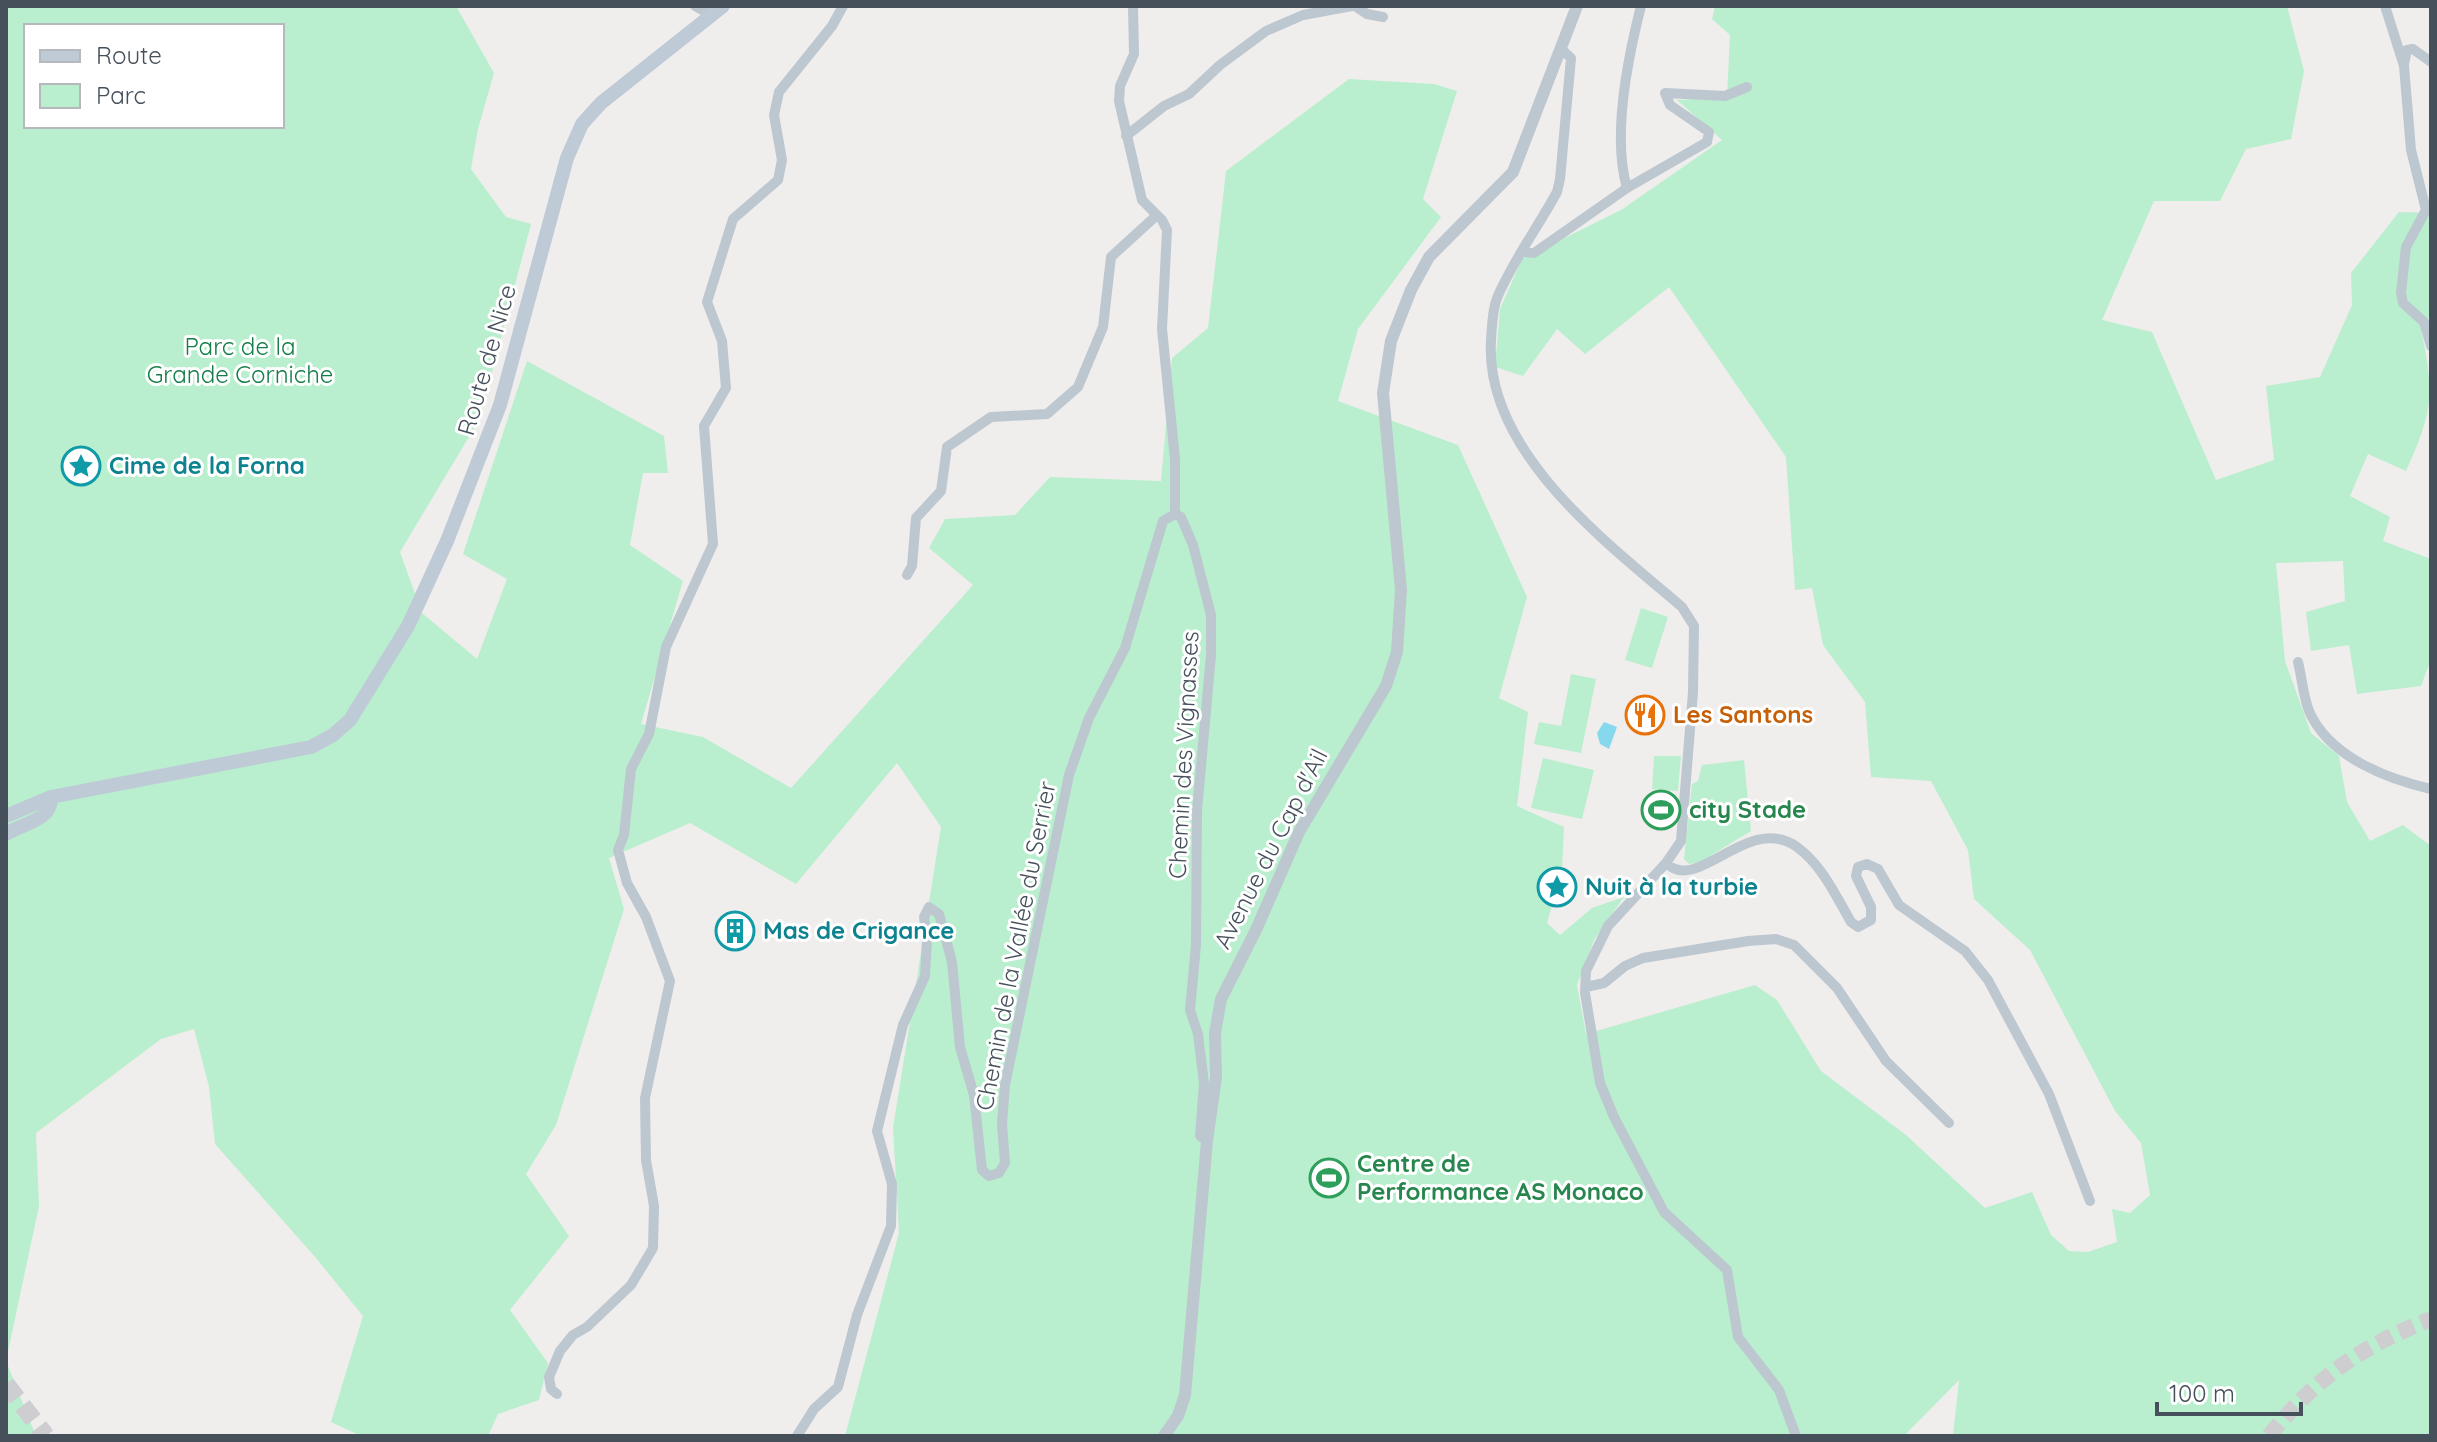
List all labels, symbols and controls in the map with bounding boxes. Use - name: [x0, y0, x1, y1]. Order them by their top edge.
- legend: [24, 24, 284, 128]
- text: Route: [96, 40, 162, 70]
- text: Parc: [96, 80, 146, 110]
- street label: Route de Nice: [450, 281, 522, 439]
- park label: Parc de la Grande Corniche: [147, 331, 333, 389]
- place icon: Cime de la Forna: [60, 445, 102, 487]
- place label: Cime de la Forna: [109, 450, 305, 480]
- street label: Chemin des Vignasses: [1162, 630, 1204, 880]
- restaurant icon: Les Santons: [1624, 694, 1666, 736]
- place label: Les Santons: [1673, 699, 1813, 729]
- street label: Avenue du Cap d'Ail: [1207, 744, 1334, 954]
- street label: Chemin de la Vallée du Serrier: [968, 779, 1062, 1113]
- sports icon: city Stade: [1640, 789, 1682, 831]
- place label: city Stade: [1689, 794, 1806, 824]
- place icon: Nuit à la turbie: [1536, 866, 1578, 908]
- place label: Nuit à la turbie: [1585, 871, 1758, 901]
- building icon: Mas de Crigance: [714, 910, 756, 952]
- place label: Mas de Crigance: [763, 915, 954, 945]
- place label: Centre de Performance AS Monaco: [1357, 1148, 1644, 1206]
- sports icon: Centre de Performance AS Monaco: [1308, 1157, 1350, 1199]
- scale bar: [2157, 1366, 2301, 1416]
- text: 100 m: [2169, 1378, 2235, 1408]

